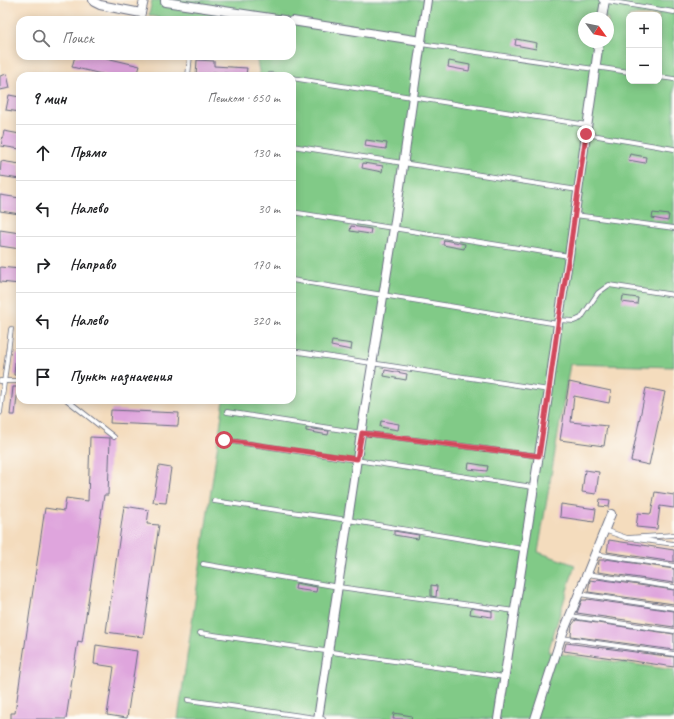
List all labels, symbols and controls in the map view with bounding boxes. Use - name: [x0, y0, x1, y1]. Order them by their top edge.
- north arrow: [578, 12, 614, 48]
- map controls: [626, 12, 662, 84]
- button: +: [626, 12, 662, 48]
- search box: [16, 16, 296, 60]
- icon: search: [30, 27, 52, 49]
- text: Поиск: [62, 29, 94, 48]
- button: −: [626, 48, 662, 84]
- text: 9 мин: [32, 88, 66, 109]
- text: Пешком · 650 m: [207, 90, 280, 106]
- route end: [577, 125, 595, 143]
- icon: ahead: [32, 142, 54, 164]
- text: Прямо: [70, 143, 106, 162]
- text: 130 m: [252, 145, 280, 161]
- icon: left: [32, 198, 54, 220]
- text: Налево: [70, 199, 108, 218]
- text: 30 m: [258, 201, 280, 217]
- icon: right: [32, 254, 54, 276]
- text: Направо: [70, 255, 116, 274]
- text: 170 m: [252, 257, 280, 273]
- icon: left: [32, 310, 54, 332]
- text: Налево: [70, 311, 108, 330]
- text: 320 m: [252, 313, 280, 329]
- icon: arrive: [32, 366, 54, 388]
- text: Пункт назначения: [70, 367, 172, 386]
- route start: [215, 431, 233, 449]

